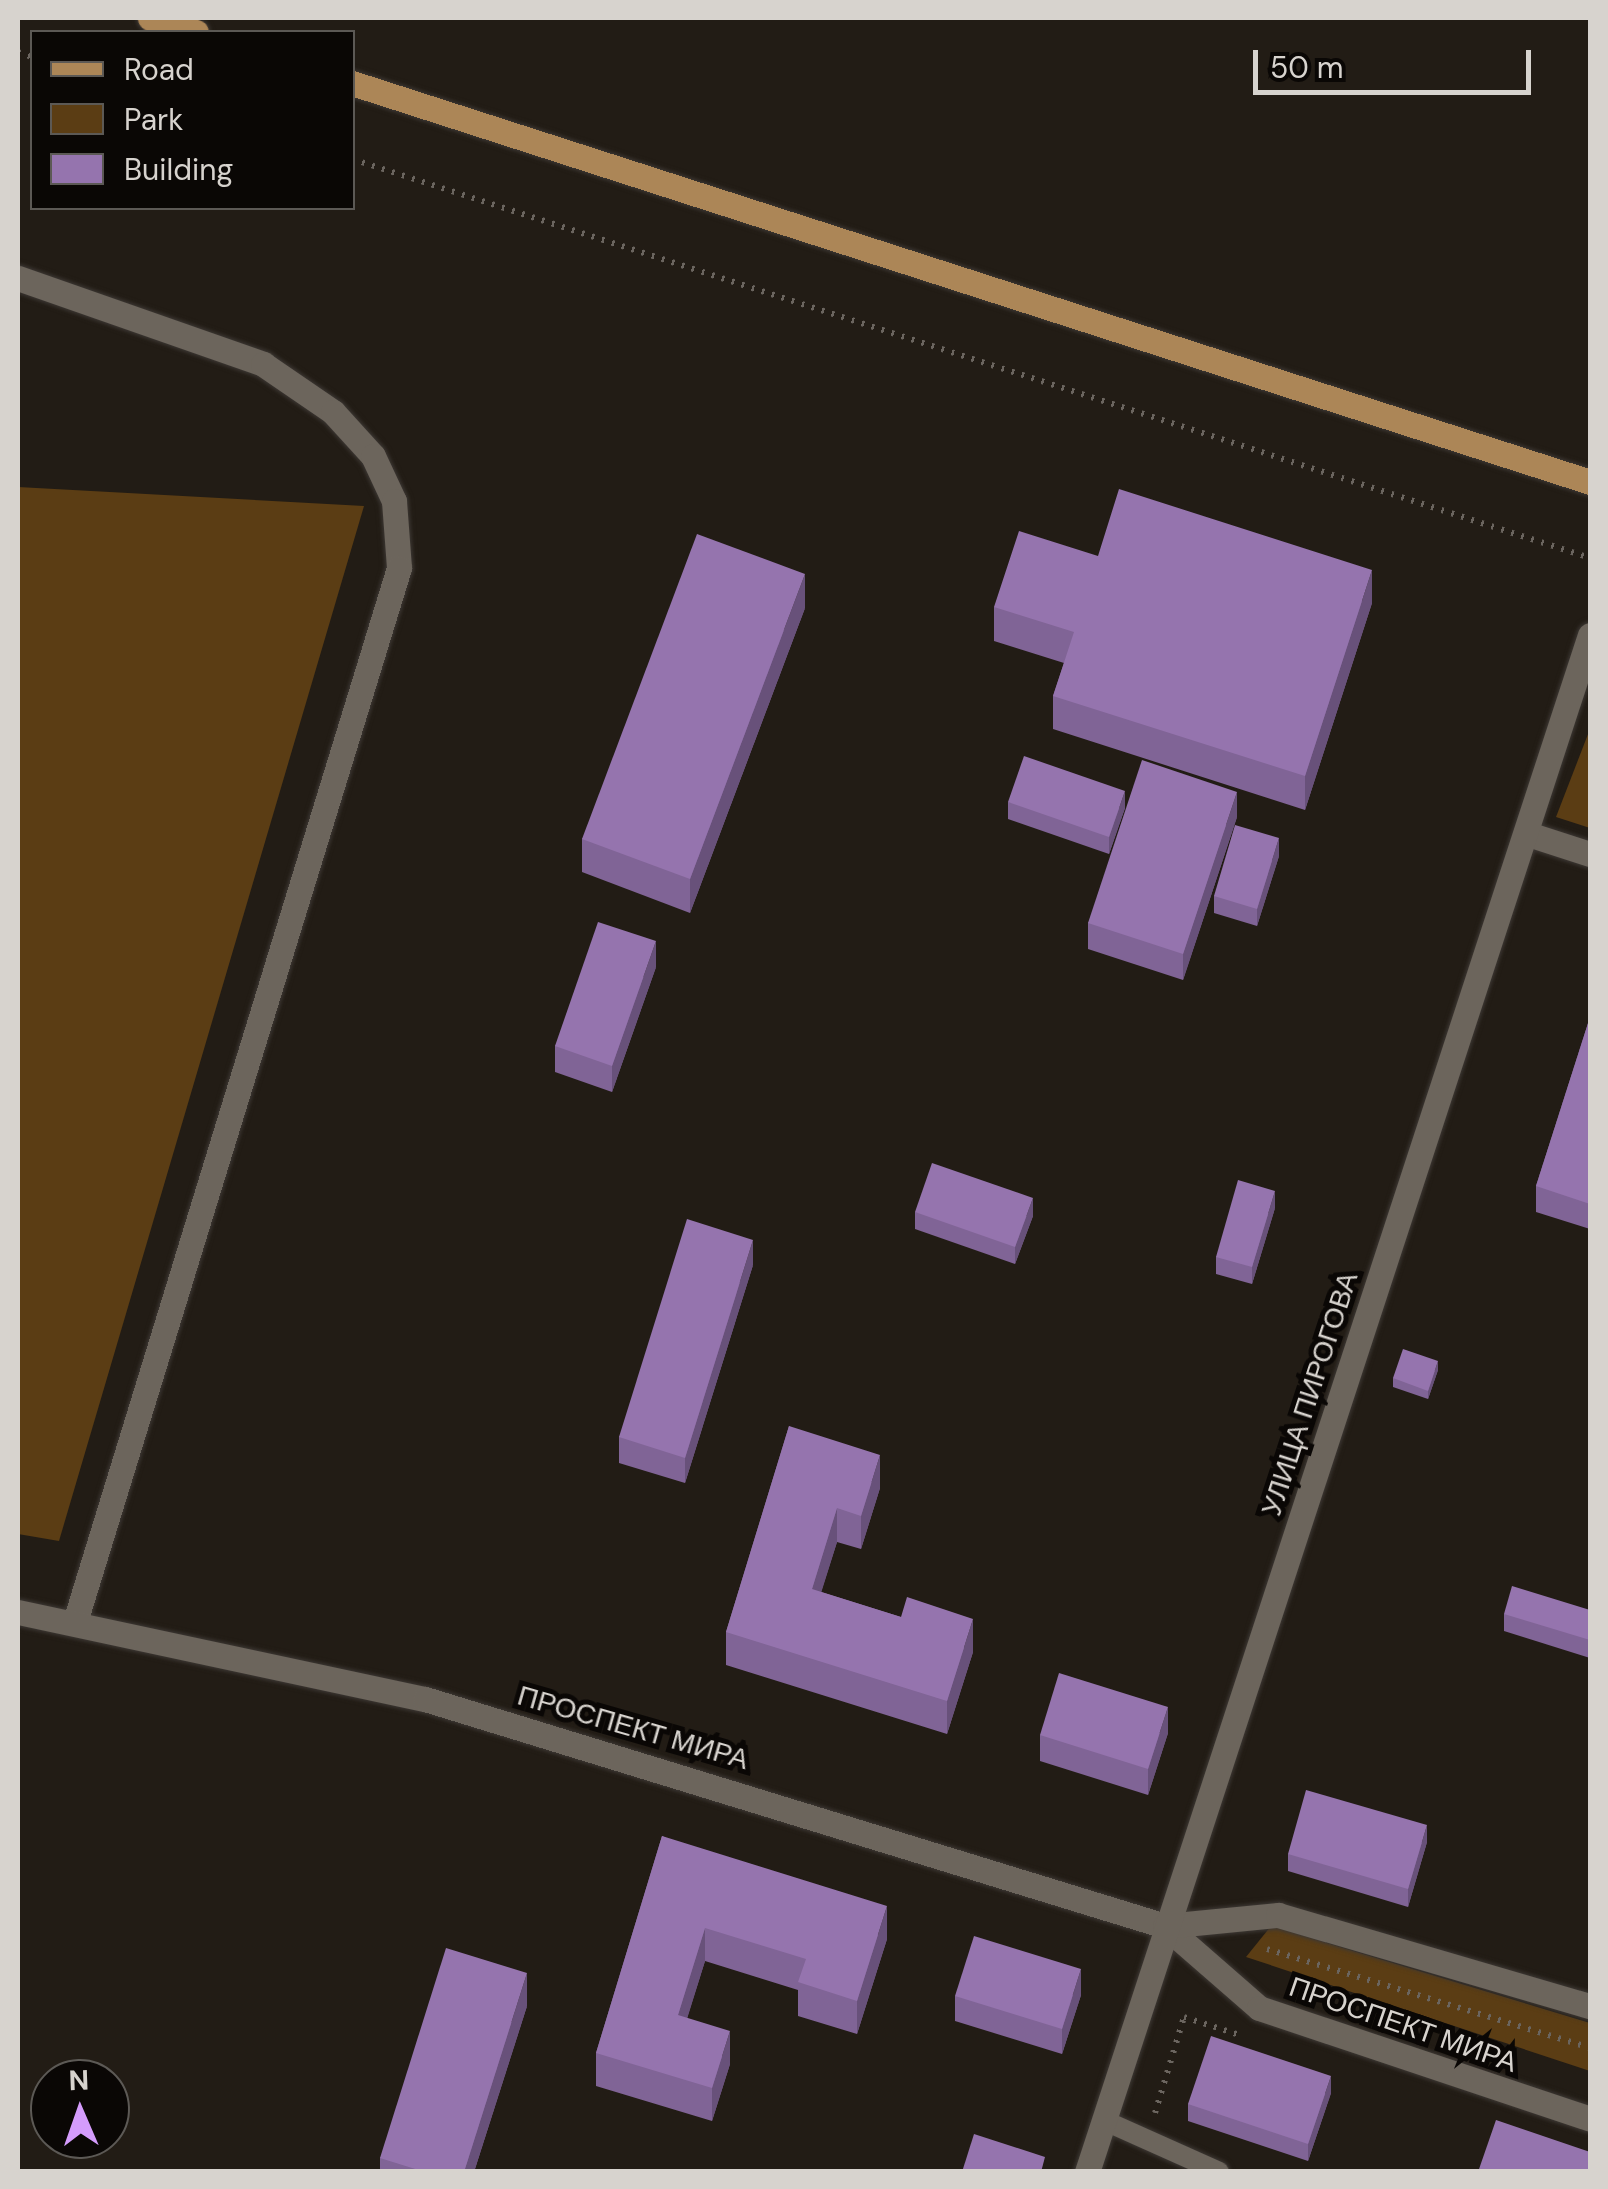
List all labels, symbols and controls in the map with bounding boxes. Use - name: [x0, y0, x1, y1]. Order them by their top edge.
- legend: [30, 30, 355, 210]
- scale bar: [1258, 30, 1536, 92]
- text: 50 m: [1270, 48, 1344, 87]
- text: Road: [124, 50, 194, 89]
- text: Park: [124, 100, 183, 139]
- text: Building: [124, 150, 233, 189]
- street label: УЛИЦА ПИРОГОВА: [1255, 1268, 1365, 1520]
- street label: ПРОСПЕКТ МИРА: [514, 1679, 752, 1777]
- street label: ПРОСПЕКТ МИРА: [1285, 1970, 1521, 2080]
- north arrow: [30, 2059, 130, 2159]
- text: N: [68, 2062, 90, 2099]

